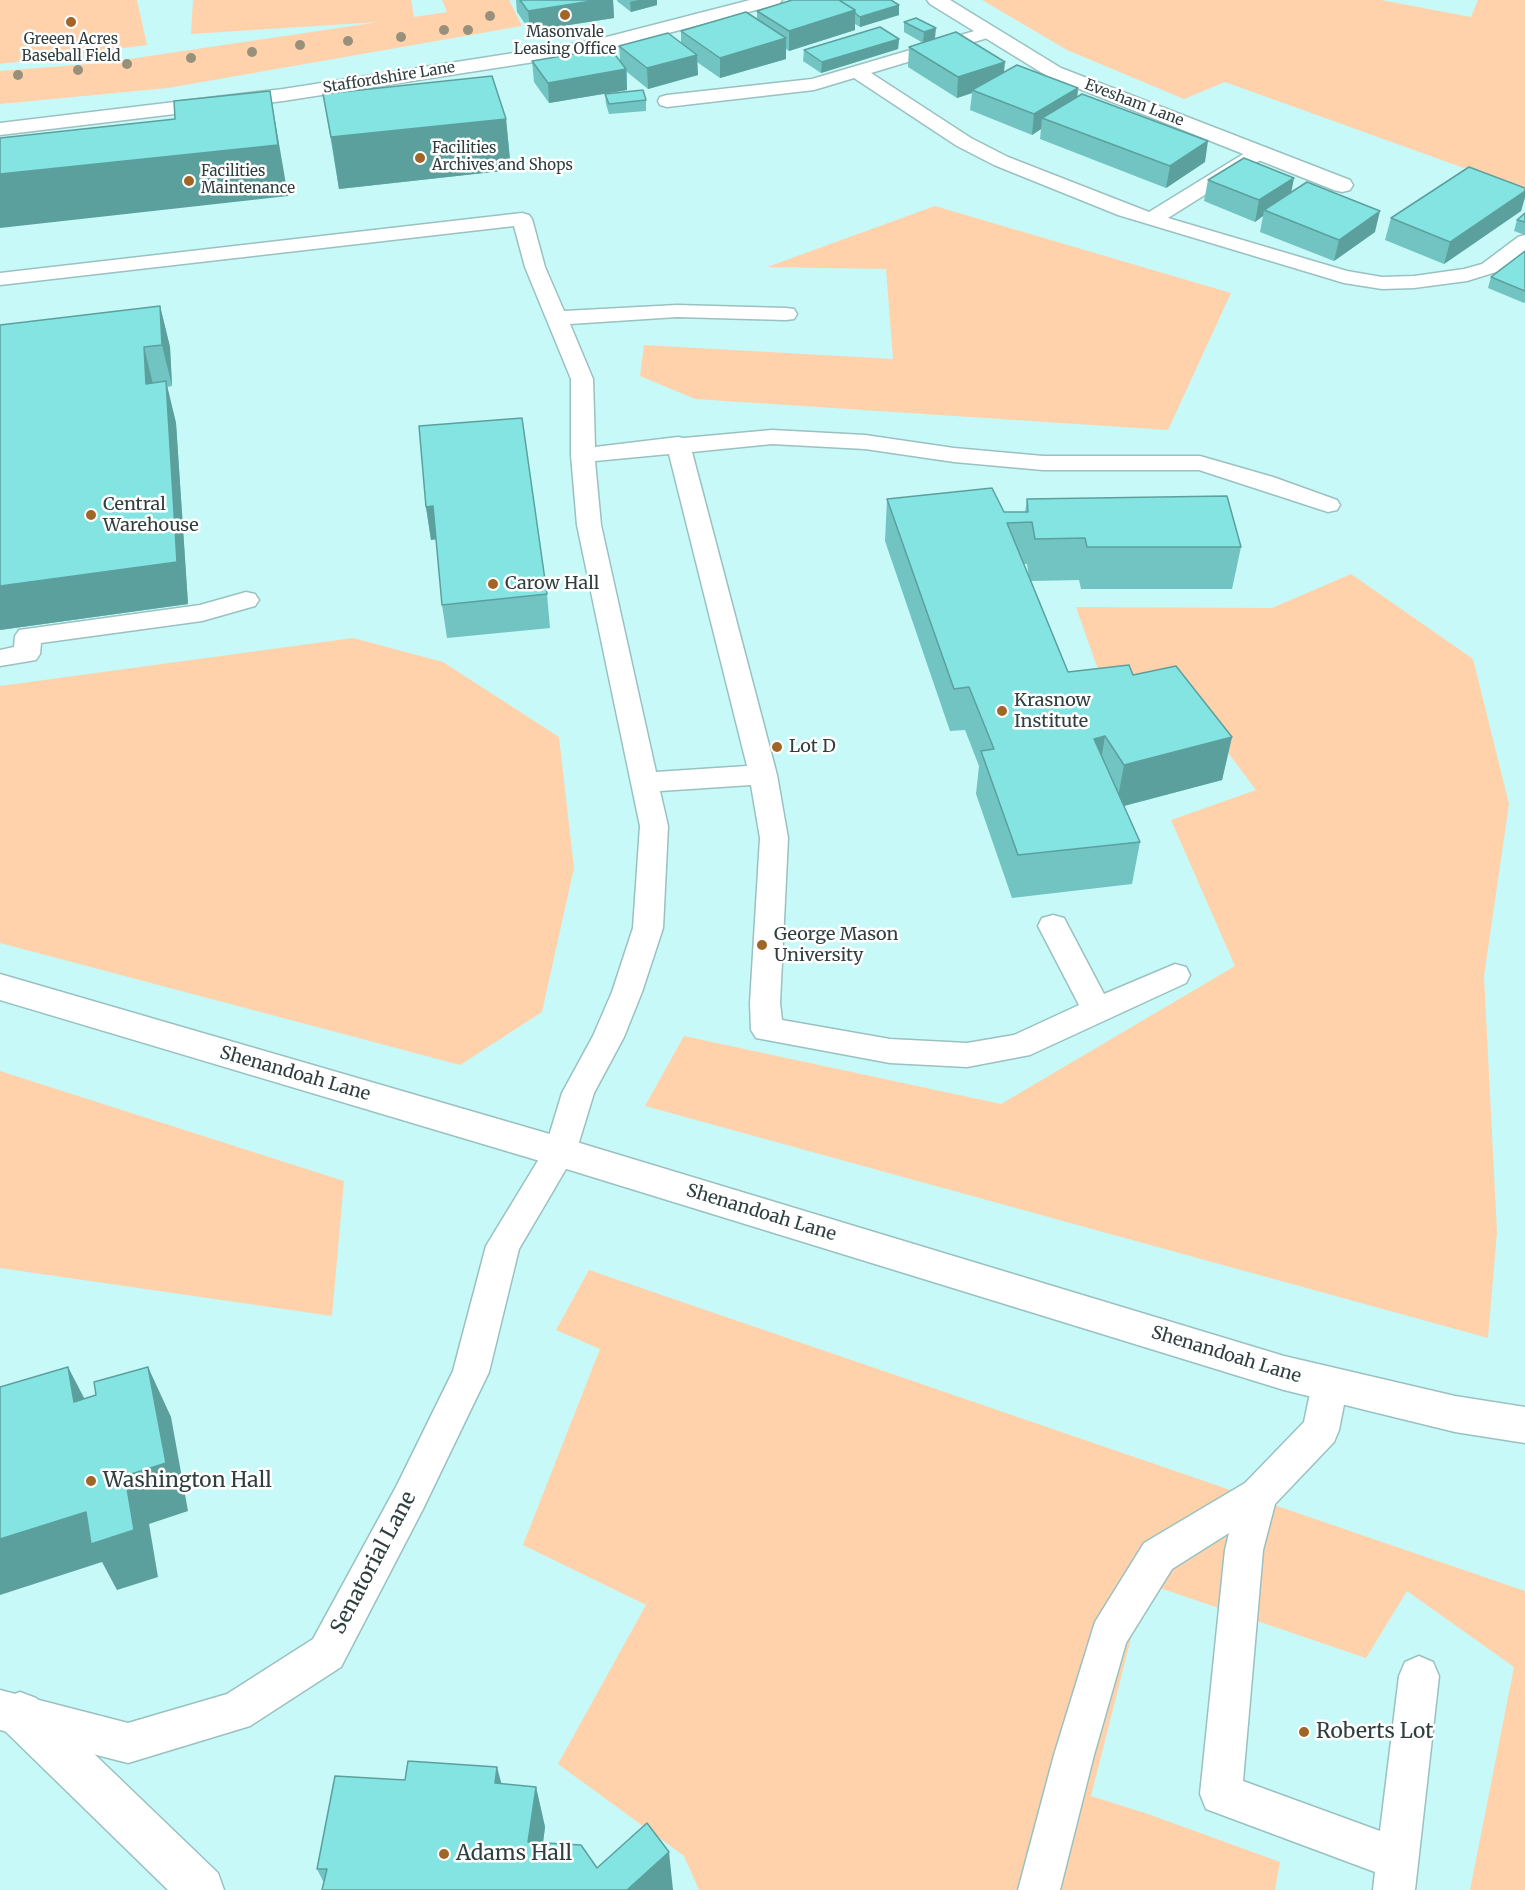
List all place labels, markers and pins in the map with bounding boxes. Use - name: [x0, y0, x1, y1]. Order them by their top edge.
- marker: Masonvale Leasing Office: [558, 8, 572, 22]
- marker: Greeen Acres Baseball Field: [64, 15, 78, 29]
- place label: Masonvale Leasing Office: [514, 24, 616, 59]
- place label: Greeen Acres Baseball Field: [21, 31, 121, 66]
- place label: Facilities Archives and Shops: [432, 140, 573, 175]
- marker: Facilities Archives and Shops: [413, 151, 427, 165]
- place label: Facilities Maintenance: [201, 163, 295, 198]
- marker: Facilities Maintenance: [182, 174, 196, 188]
- place label: Central Warehouse: [103, 494, 199, 536]
- marker: Central Warehouse: [84, 508, 98, 522]
- place label: Carow Hall: [505, 573, 599, 595]
- marker: Carow Hall: [486, 577, 500, 591]
- place label: Krasnow Institute: [1014, 690, 1091, 732]
- marker: Krasnow Institute: [995, 704, 1009, 718]
- place label: Lot D: [789, 736, 836, 758]
- marker: Lot D: [770, 740, 784, 754]
- place label: George Mason University: [774, 924, 899, 966]
- marker: George Mason University: [755, 938, 769, 952]
- place label: Washington Hall: [103, 1468, 272, 1494]
- marker: Washington Hall: [84, 1474, 98, 1488]
- place label: Roberts Lot: [1316, 1719, 1434, 1745]
- marker: Roberts Lot: [1297, 1725, 1311, 1739]
- place label: Adams Hall: [456, 1841, 572, 1867]
- marker: Adams Hall: [437, 1847, 451, 1861]

